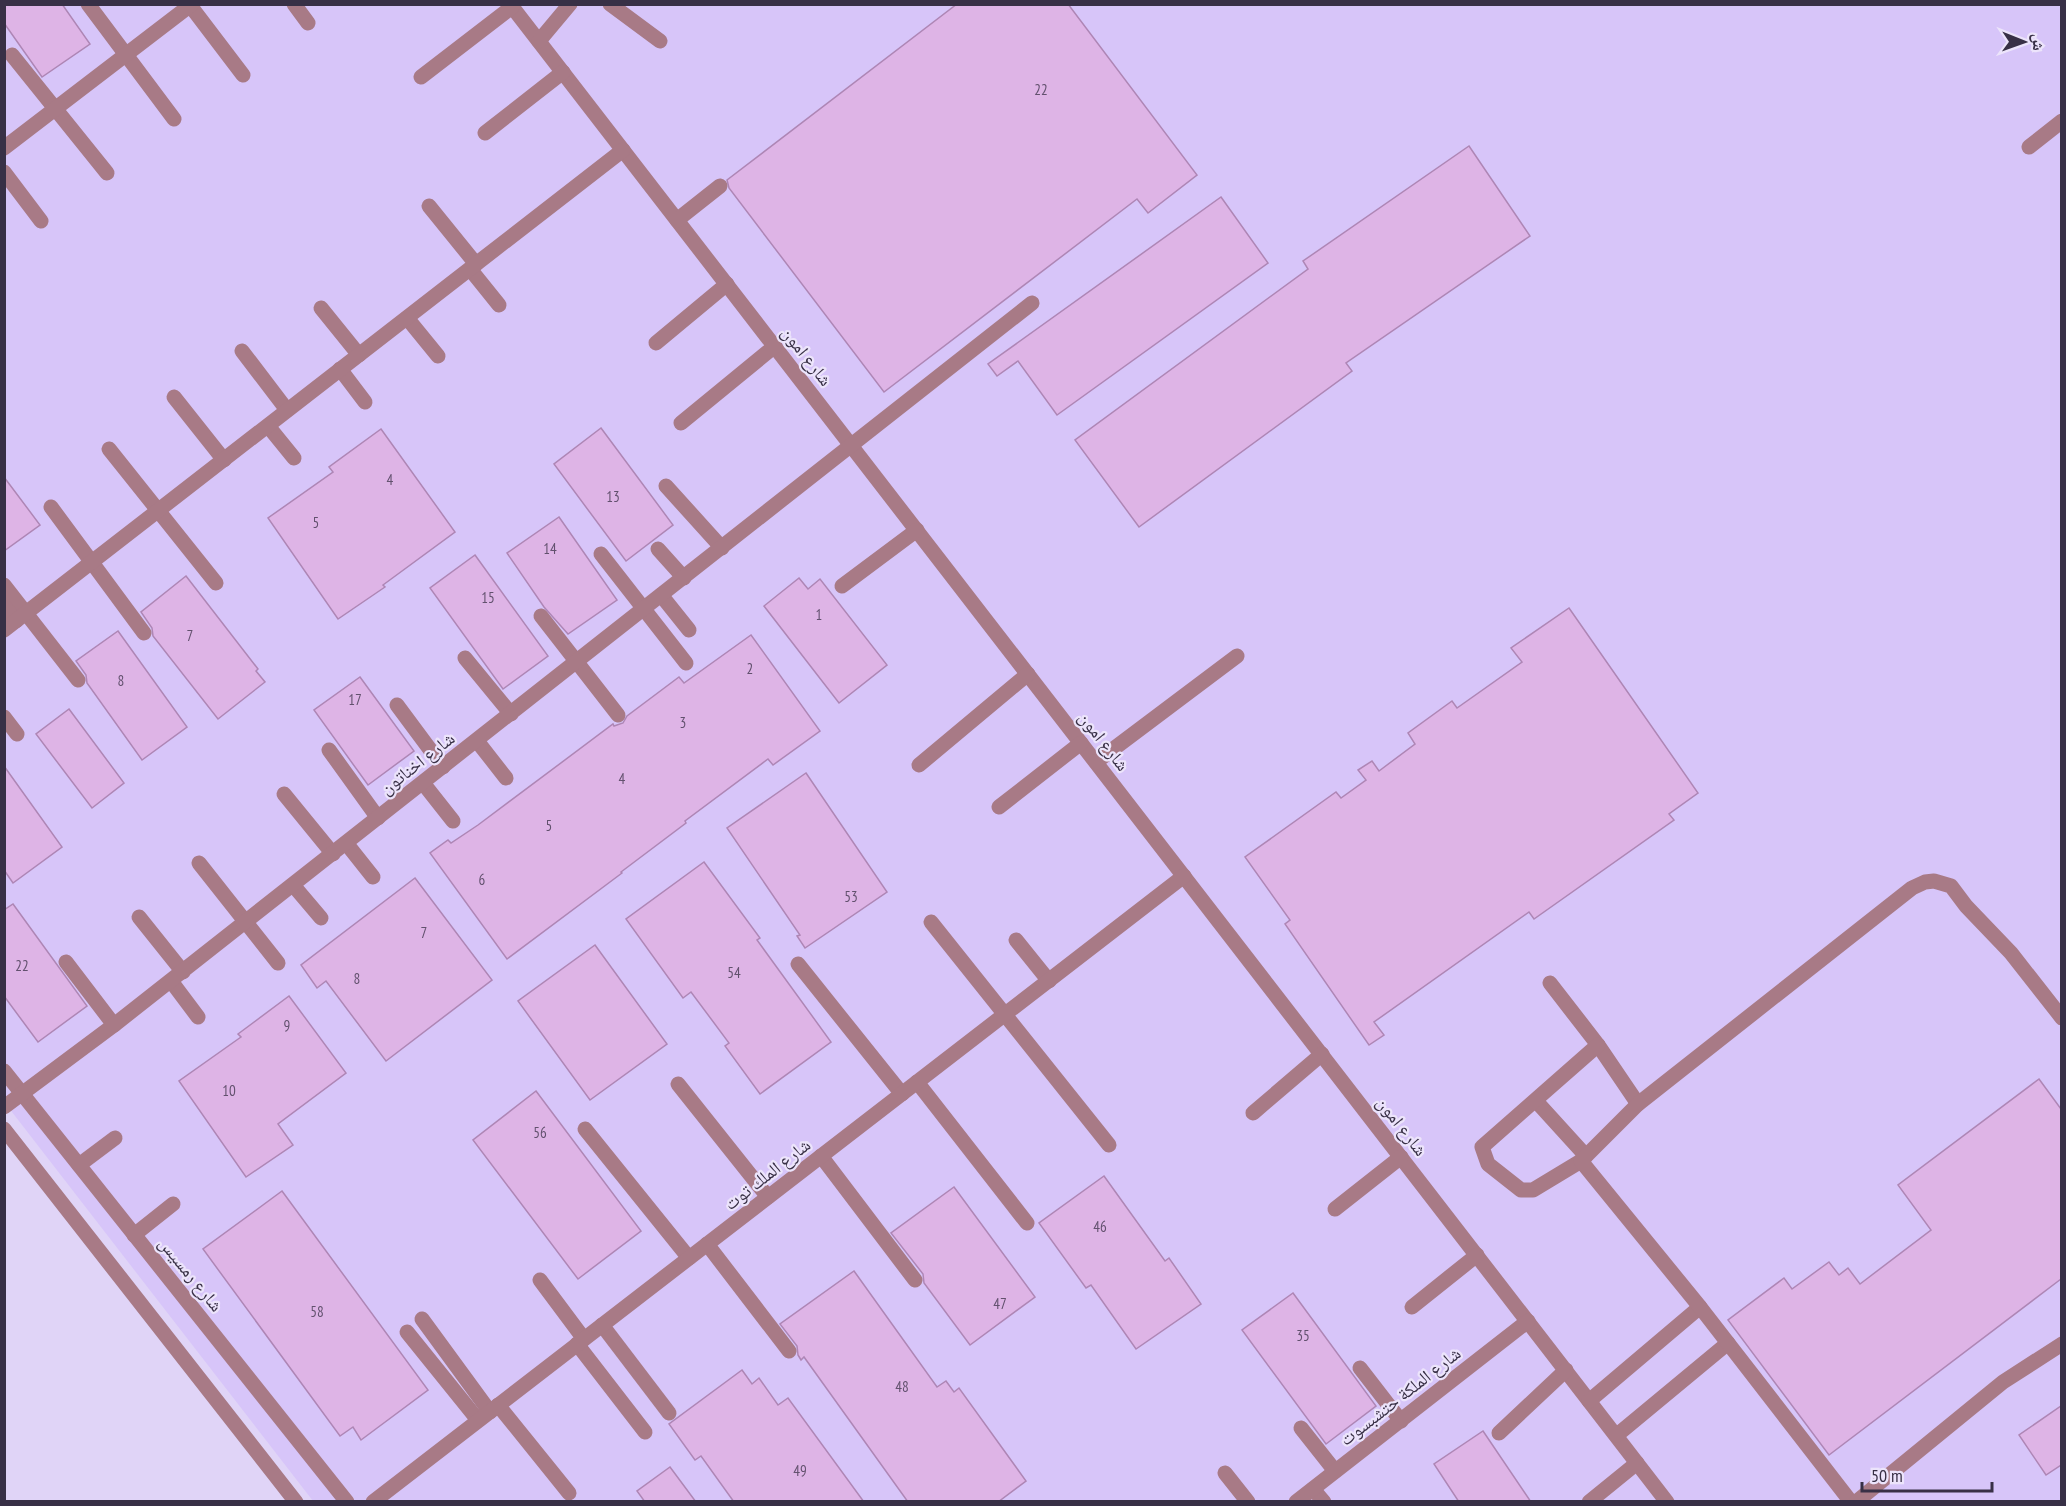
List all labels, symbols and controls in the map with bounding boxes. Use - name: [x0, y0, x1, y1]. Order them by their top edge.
- north arrow: [1994, 12, 2054, 72]
- text: ش: [2029, 34, 2049, 51]
- house number: 22: [1034, 80, 1048, 99]
- street label: شارع امون: [777, 322, 837, 390]
- house number: 4: [387, 470, 394, 489]
- house number: 13: [606, 487, 620, 506]
- house number: 5: [313, 513, 319, 532]
- house number: 14: [543, 539, 557, 558]
- house number: 15: [481, 588, 495, 607]
- house number: 1: [816, 605, 822, 624]
- house number: 7: [187, 626, 193, 645]
- house number: 2: [747, 659, 753, 678]
- house number: 8: [118, 671, 124, 690]
- house number: 17: [348, 690, 362, 709]
- street label: شارع امون: [1074, 707, 1134, 775]
- house number: 3: [680, 713, 686, 732]
- street label: شارع اخناتون: [375, 727, 459, 799]
- house number: 4: [619, 769, 626, 788]
- house number: 5: [546, 816, 552, 835]
- house number: 6: [479, 870, 486, 889]
- house number: 53: [844, 887, 858, 906]
- house number: 7: [421, 923, 427, 942]
- house number: 22: [15, 956, 29, 975]
- house number: 54: [727, 963, 741, 982]
- house number: 8: [354, 969, 360, 988]
- house number: 9: [284, 1016, 290, 1035]
- house number: 10: [222, 1081, 236, 1100]
- street label: شارع امون: [1372, 1092, 1432, 1160]
- house number: 56: [533, 1123, 547, 1142]
- street label: شارع الملك توت: [719, 1133, 815, 1215]
- house number: 46: [1093, 1217, 1107, 1236]
- street label: شارع رمسيس: [154, 1232, 228, 1316]
- house number: 47: [993, 1294, 1007, 1313]
- house number: 58: [310, 1302, 324, 1321]
- house number: 35: [1296, 1326, 1310, 1345]
- street label: شارع الملكة حتشبسوت: [1335, 1342, 1465, 1450]
- house number: 48: [895, 1377, 909, 1396]
- scale bar: [1862, 1455, 1992, 1493]
- house number: 49: [793, 1461, 807, 1480]
- text: 50 m: [1871, 1464, 1903, 1487]

